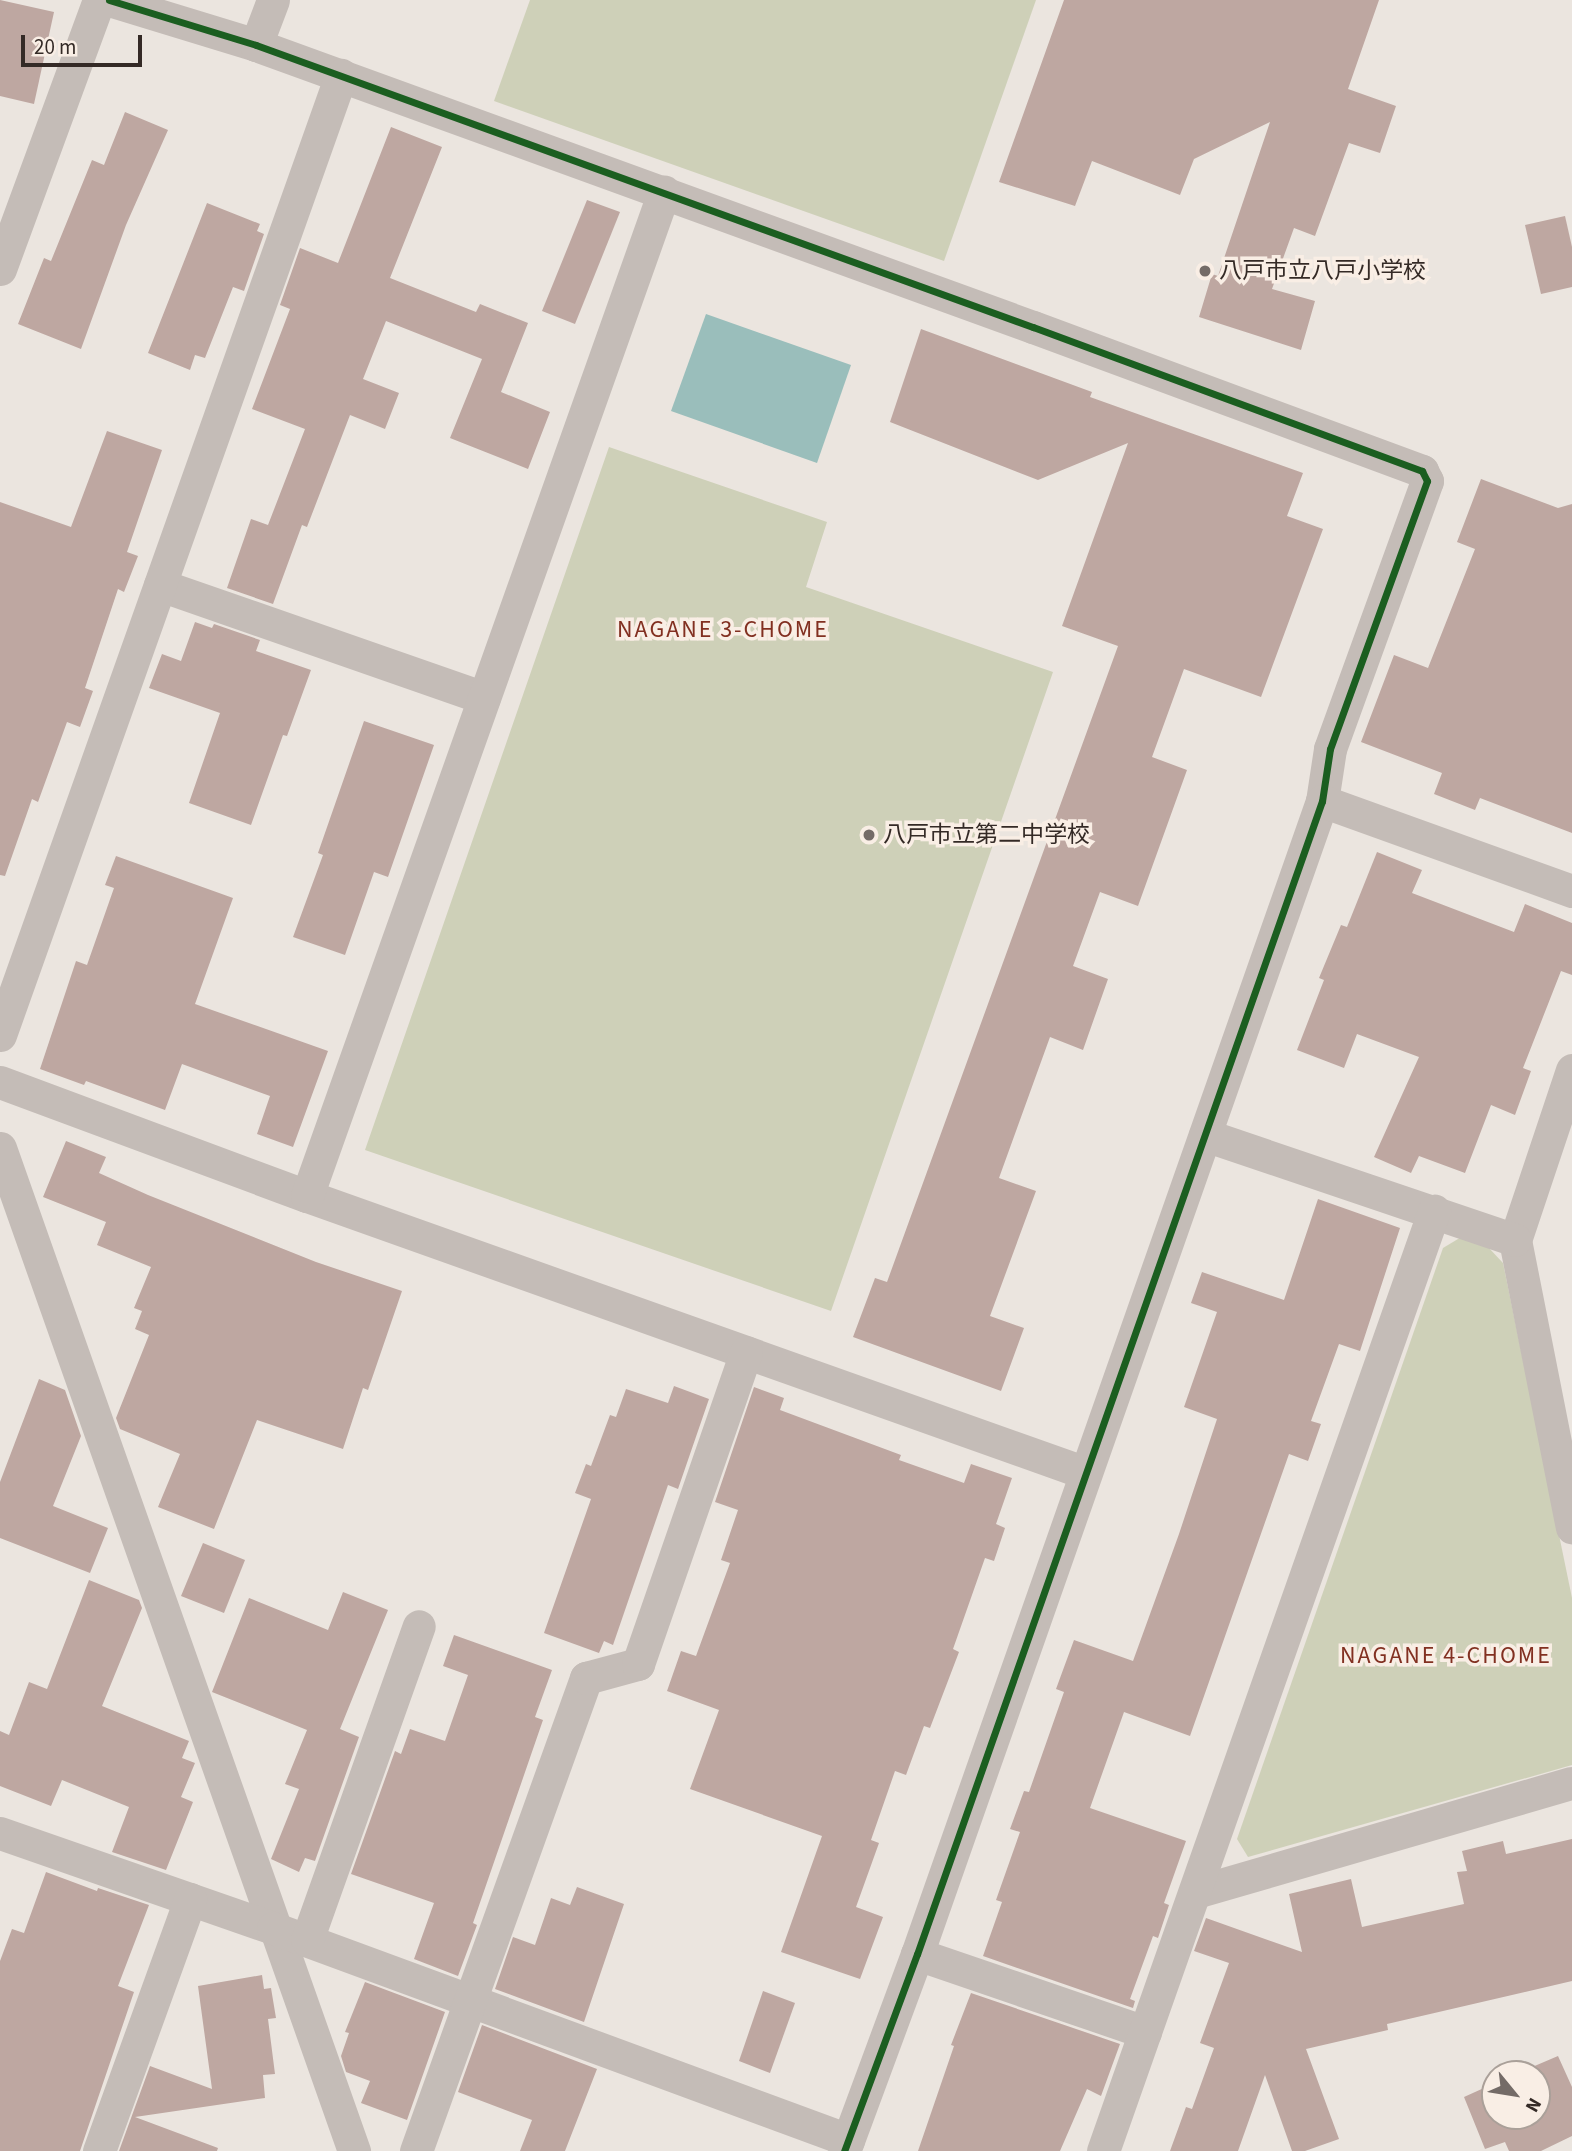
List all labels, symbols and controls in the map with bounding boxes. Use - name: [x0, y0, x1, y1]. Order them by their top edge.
- scale bar: [24, 21, 145, 65]
- text: 20 m: [34, 32, 76, 62]
- place label: 八戸市立八戸小学校: [1219, 257, 1426, 285]
- marker: 八戸市立八戸小学校: [1197, 263, 1213, 279]
- district label: NAGANE 3-CHOME: [619, 616, 827, 644]
- place label: 八戸市立第二中学校: [883, 821, 1090, 849]
- marker: 八戸市立第二中学校: [861, 827, 877, 843]
- district label: NAGANE 4-CHOME: [1342, 1642, 1550, 1670]
- north arrow: [1481, 2060, 1551, 2130]
- text: N: [1518, 2093, 1548, 2117]

